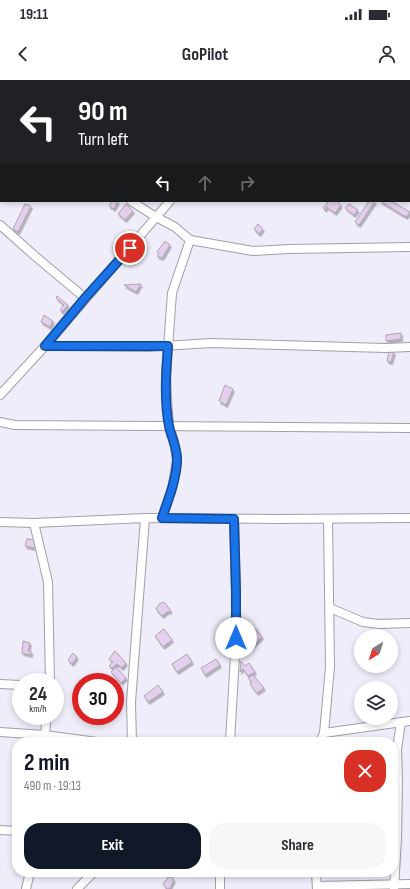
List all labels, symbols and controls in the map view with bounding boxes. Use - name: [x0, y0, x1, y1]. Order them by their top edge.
- text: 19:11: [20, 5, 48, 24]
- icon: back: [12, 43, 34, 65]
- icon: person: [376, 43, 398, 65]
- text: GoPilot: [182, 44, 228, 65]
- text: 90 m: [78, 95, 128, 128]
- icon: left: [12, 96, 64, 148]
- text: Turn left: [78, 129, 129, 150]
- icon: left: [152, 172, 174, 194]
- icon: ahead: [194, 172, 216, 194]
- icon: right: [236, 172, 258, 194]
- pin: [113, 231, 147, 265]
- icon: arrive: [119, 237, 141, 259]
- position arrow: [215, 617, 257, 659]
- north arrow: [354, 629, 398, 673]
- map controls: [354, 629, 398, 725]
- speed limit sign: 30: [72, 673, 124, 725]
- button: layers: [354, 681, 398, 725]
- text: 24: [29, 682, 47, 706]
- text: km/h: [29, 703, 47, 715]
- text: 2 min: [24, 748, 70, 777]
- button: close: [344, 750, 386, 792]
- text: 490 m · 19:13: [24, 778, 81, 794]
- button: Exit: [24, 823, 201, 869]
- button: Share: [209, 823, 386, 869]

